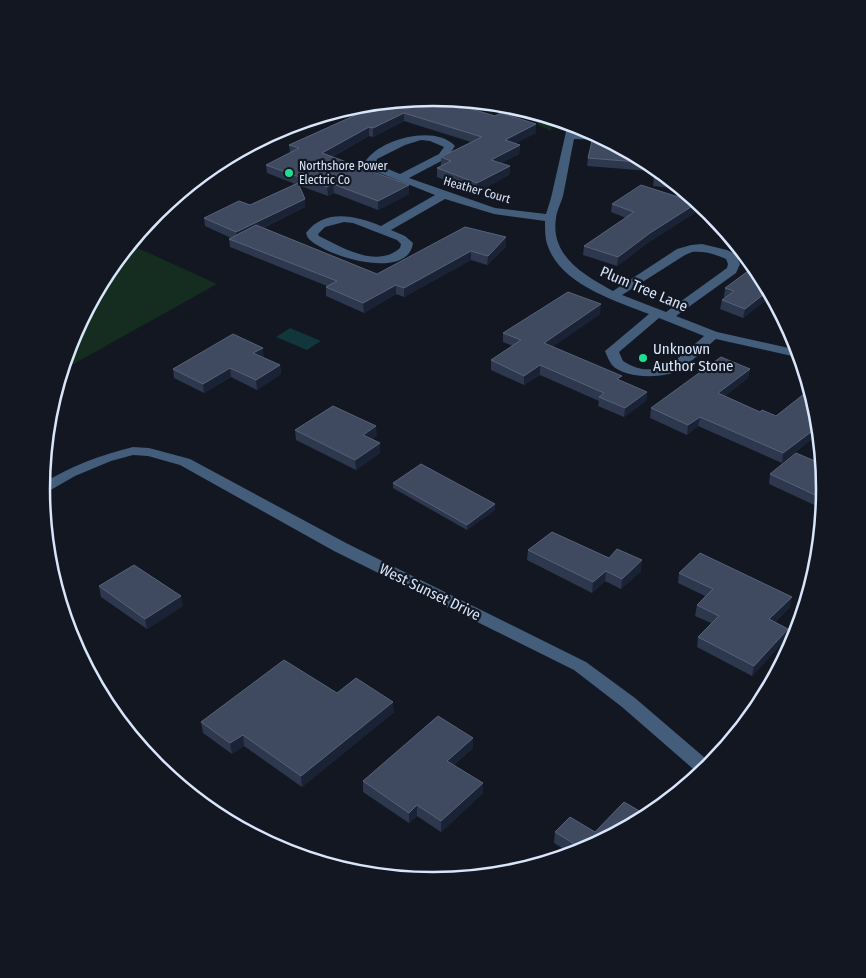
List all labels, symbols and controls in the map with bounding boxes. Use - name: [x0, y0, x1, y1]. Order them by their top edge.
- place label: Northshore Power Electric Co: [299, 159, 388, 187]
- marker: Northshore Power Electric Co: [283, 167, 295, 179]
- street label: Heather Court: [442, 174, 512, 206]
- street label: Plum Tree Lane: [597, 262, 691, 316]
- place label: Unknown Author Stone: [653, 340, 734, 375]
- marker: Unknown Author Stone: [637, 352, 649, 364]
- street label: West Sunset Drive: [376, 560, 484, 624]

